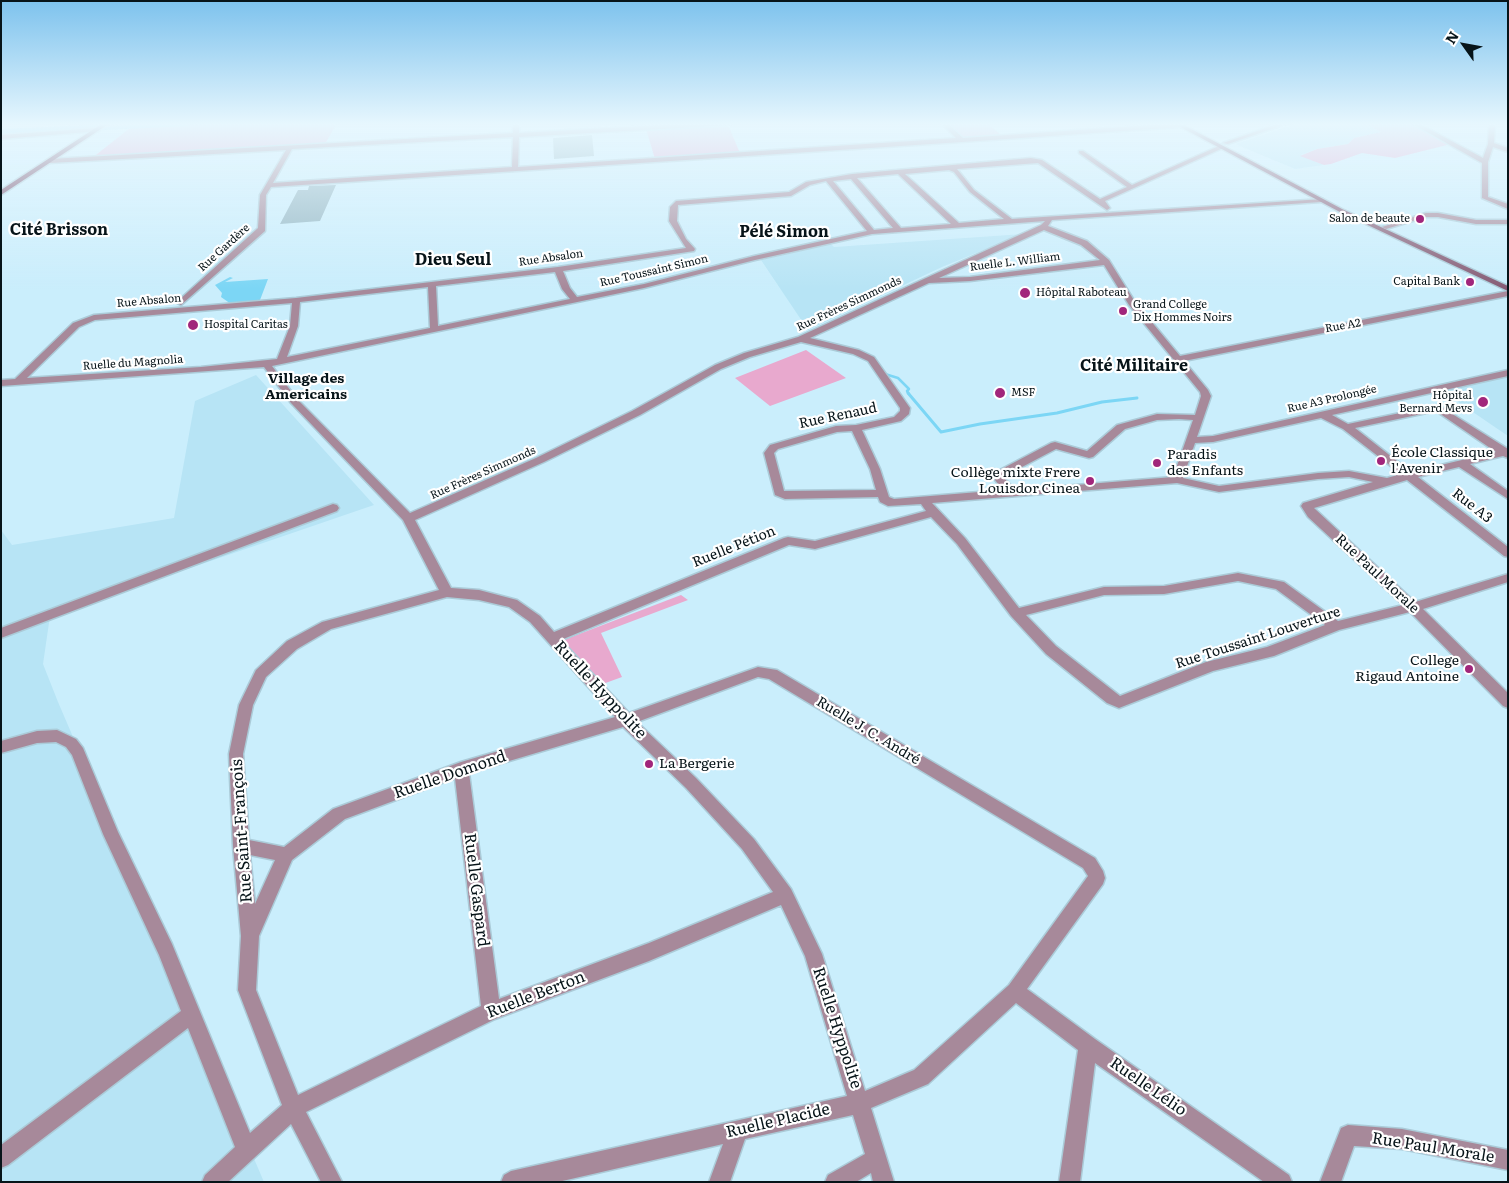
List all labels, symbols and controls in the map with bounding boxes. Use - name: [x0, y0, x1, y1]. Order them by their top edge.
- north arrow: [1439, 20, 1489, 70]
- text: N: [1440, 27, 1463, 47]
- place label: Salon de beaute: [1329, 212, 1410, 226]
- marker: Salon de beaute: [1414, 213, 1426, 225]
- district label: Cité Brisson: [10, 220, 108, 240]
- street label: Rue Gardère: [196, 221, 252, 275]
- district label: Pélé Simon: [739, 222, 829, 242]
- street label: Rue Absalon: [518, 247, 584, 269]
- district label: Dieu Seul: [415, 250, 491, 270]
- street label: Ruelle L. William: [969, 250, 1061, 274]
- street label: Rue Toussaint Simon: [599, 252, 709, 290]
- street label: Rue Frères Simmonds: [795, 274, 903, 334]
- place label: Capital Bank: [1393, 275, 1460, 289]
- marker: Capital Bank: [1464, 276, 1476, 288]
- marker: Hôpital Raboteau: [1018, 286, 1032, 300]
- place label: Hôpital Raboteau: [1036, 286, 1127, 300]
- street label: Rue Absalon: [116, 292, 182, 310]
- place label: Grand College Dix Hommes Noirs: [1133, 298, 1232, 324]
- marker: Grand College Dix Hommes Noirs: [1117, 305, 1129, 317]
- street label: Rue A2: [1324, 316, 1362, 336]
- marker: Hospital Caritas: [186, 318, 200, 332]
- place label: Hospital Caritas: [204, 318, 288, 332]
- street label: Ruelle du Magnolia: [82, 353, 184, 373]
- district label: Cité Militaire: [1080, 356, 1188, 376]
- district label: Village des Americains: [265, 371, 347, 404]
- street label: Rue A3 Prolongée: [1286, 382, 1378, 416]
- marker: MSF: [993, 386, 1007, 400]
- place label: MSF: [1011, 386, 1035, 400]
- place label: Hôpital Bernard Mevs: [1399, 389, 1472, 415]
- marker: Hôpital Bernard Mevs: [1476, 395, 1490, 409]
- street label: Rue Renaud: [798, 400, 878, 432]
- street label: Rue Frères Simmonds: [428, 444, 538, 502]
- place label: École Classique l'Avenir: [1391, 445, 1493, 478]
- place label: Paradis des Enfants: [1167, 447, 1243, 480]
- marker: École Classique l'Avenir: [1375, 455, 1387, 467]
- marker: Paradis des Enfants: [1151, 457, 1163, 469]
- place label: Collège mixte Frere Louisdor Cinea: [951, 465, 1080, 498]
- marker: Collège mixte Frere Louisdor Cinea: [1084, 475, 1096, 487]
- street label: Rue A3: [1449, 485, 1495, 527]
- street label: Ruelle Pétion: [690, 523, 778, 571]
- street label: Rue Paul Morale: [1332, 531, 1422, 617]
- street label: Rue Toussaint Louverture: [1173, 603, 1343, 673]
- street label: Ruelle Hyppolite: [550, 637, 650, 743]
- place label: College Rigaud Antoine: [1355, 653, 1459, 686]
- marker: College Rigaud Antoine: [1463, 663, 1475, 675]
- street label: Ruelle J. C. André: [813, 693, 923, 769]
- street label: Ruelle Domond: [391, 747, 509, 803]
- place label: La Bergerie: [659, 756, 734, 772]
- street label: Rue Saint-François: [227, 758, 257, 904]
- marker: La Bergerie: [643, 758, 655, 770]
- street label: Ruelle Gaspard: [460, 832, 492, 948]
- street label: Ruelle Hyppolite: [808, 965, 866, 1091]
- street label: Ruelle Berton: [484, 967, 588, 1023]
- street label: Ruelle Lélio: [1106, 1053, 1190, 1121]
- street label: Ruelle Placide: [724, 1100, 832, 1142]
- street label: Rue Paul Morale: [1370, 1129, 1496, 1167]

